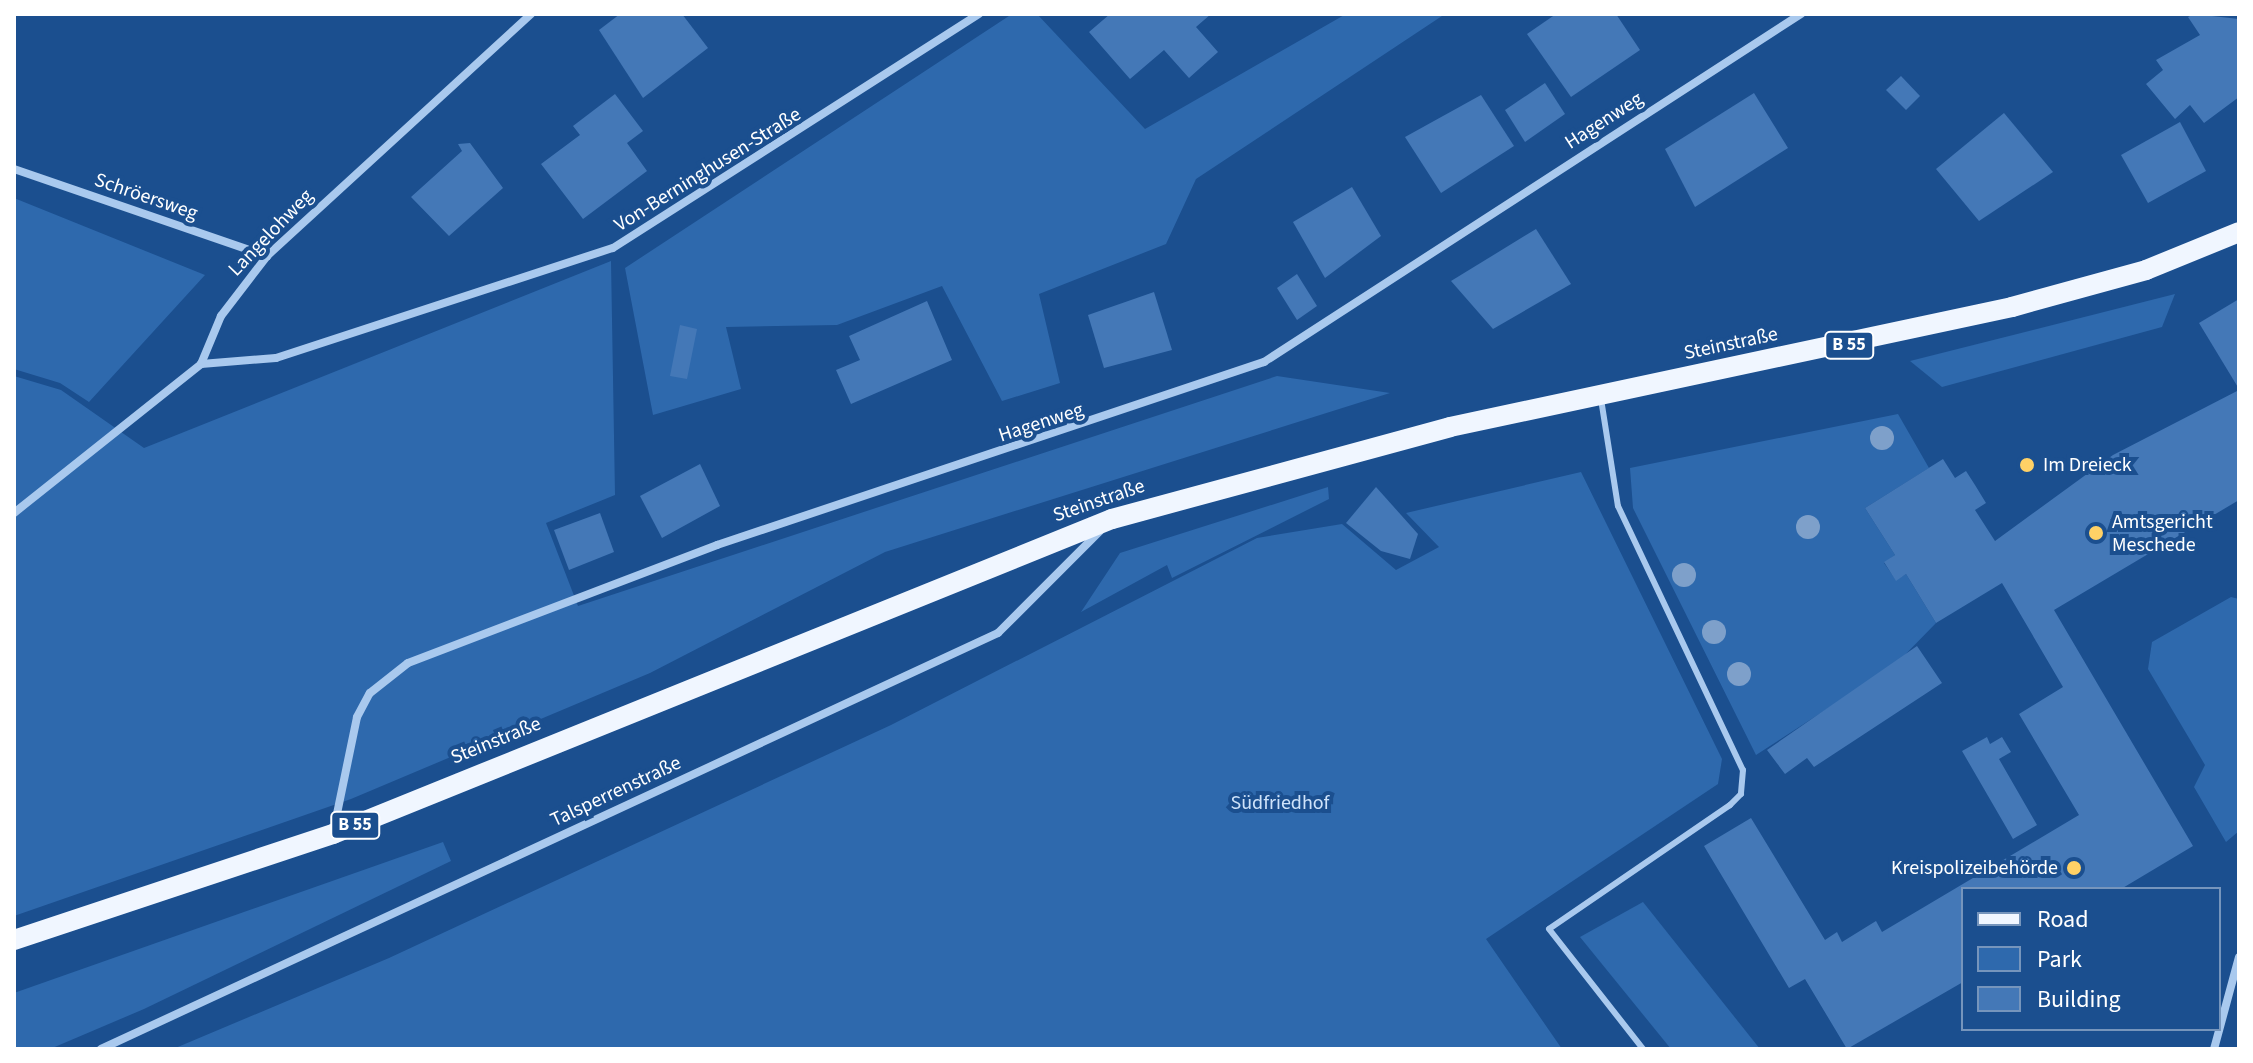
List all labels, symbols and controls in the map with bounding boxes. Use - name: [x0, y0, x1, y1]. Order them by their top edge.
- street label: Hagenweg: [1561, 87, 1647, 155]
- street label: Von-Berninghusen-Straße: [610, 103, 806, 237]
- street label: Schröersweg: [91, 168, 201, 226]
- street label: Langelohweg: [224, 185, 318, 281]
- street label: Steinstraße: [1682, 322, 1780, 366]
- road number: B 55: [1823, 331, 1875, 359]
- street label: Hagenweg: [995, 398, 1087, 448]
- place label: Im Dreieck: [2043, 453, 2132, 477]
- marker: Im Dreieck: [2018, 456, 2036, 474]
- street label: Steinstraße: [1050, 474, 1148, 528]
- place label: Amtsgericht Meschede: [2112, 510, 2213, 557]
- marker: Amtsgericht Meschede: [2087, 524, 2105, 542]
- street label: Steinstraße: [447, 712, 545, 770]
- street label: Talsperrenstraße: [547, 751, 685, 833]
- park label: Südfriedhof: [1231, 791, 1329, 815]
- road number: B 55: [329, 811, 381, 839]
- place label: Kreispolizeibehörde: [1891, 856, 2058, 880]
- marker: Kreispolizeibehörde: [2065, 859, 2083, 877]
- legend: [1961, 887, 2221, 1031]
- text: Road: [2037, 902, 2089, 937]
- text: Park: [2037, 942, 2082, 977]
- text: Building: [2037, 982, 2121, 1017]

